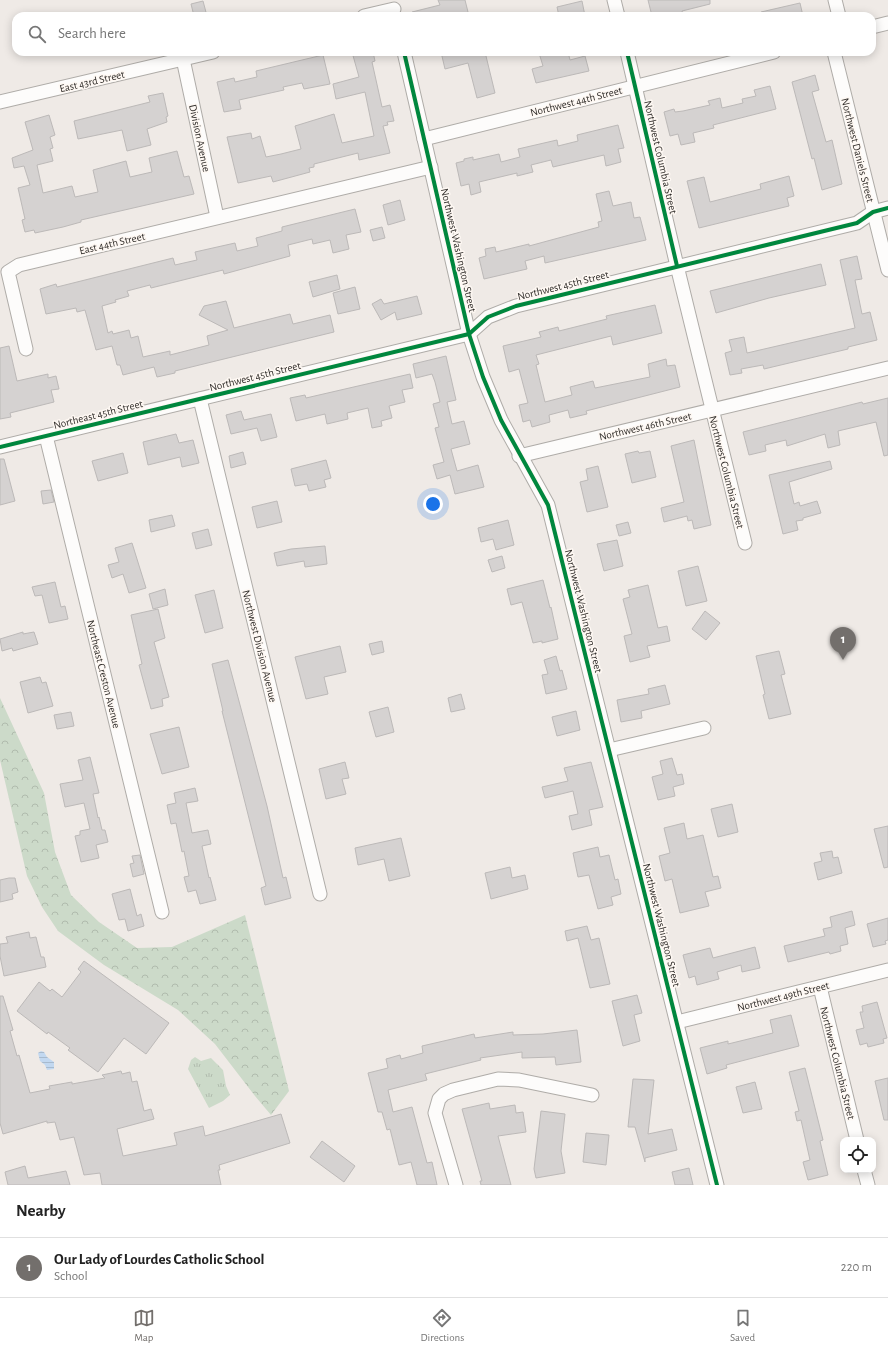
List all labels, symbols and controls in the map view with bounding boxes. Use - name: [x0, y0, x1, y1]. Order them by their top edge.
- search box: [12, 12, 876, 56]
- icon: search: [26, 23, 48, 45]
- text: Search here: [58, 26, 126, 41]
- street label: East 43rd Street: [59, 69, 126, 94]
- street label: Northwest 44th Street: [529, 85, 624, 118]
- street label: Northwest Daniels Street: [839, 97, 876, 204]
- street label: Northwest Columbia Street: [642, 99, 679, 215]
- street label: Division Avenue: [187, 103, 212, 173]
- street label: Northwest Washington Street: [439, 187, 478, 314]
- street label: East 44th Street: [78, 230, 147, 256]
- street label: Northwest 45th Street: [516, 269, 610, 302]
- street label: Northwest 45th Street: [208, 360, 302, 393]
- street label: Northeast 45th Street: [52, 398, 144, 431]
- street label: Northwest 46th Street: [598, 410, 693, 442]
- street label: Northwest Columbia Street: [707, 415, 746, 530]
- your location: [423, 494, 443, 514]
- street label: Northwest Washington Street: [563, 548, 604, 674]
- street label: Northwest Division Avenue: [240, 589, 279, 704]
- street label: Northeast Creston Avenue: [85, 619, 122, 729]
- pin: 1: [830, 627, 856, 660]
- street label: Northwest Washington Street: [641, 862, 682, 988]
- street label: Northwest 49th Street: [736, 980, 831, 1013]
- street label: Northwest Columbia Street: [818, 1006, 857, 1121]
- map controls: [840, 1137, 876, 1173]
- button: locate: [840, 1137, 876, 1173]
- text: Nearby: [16, 1202, 66, 1219]
- text: Our Lady of Lourdes Catholic School: [54, 1252, 265, 1267]
- text: 1: [27, 1261, 31, 1274]
- text: 220 m: [841, 1261, 872, 1274]
- text: School: [54, 1270, 88, 1283]
- tab: Map: [133, 1307, 155, 1344]
- tab: Directions: [420, 1307, 464, 1344]
- tab: Saved: [730, 1307, 755, 1344]

